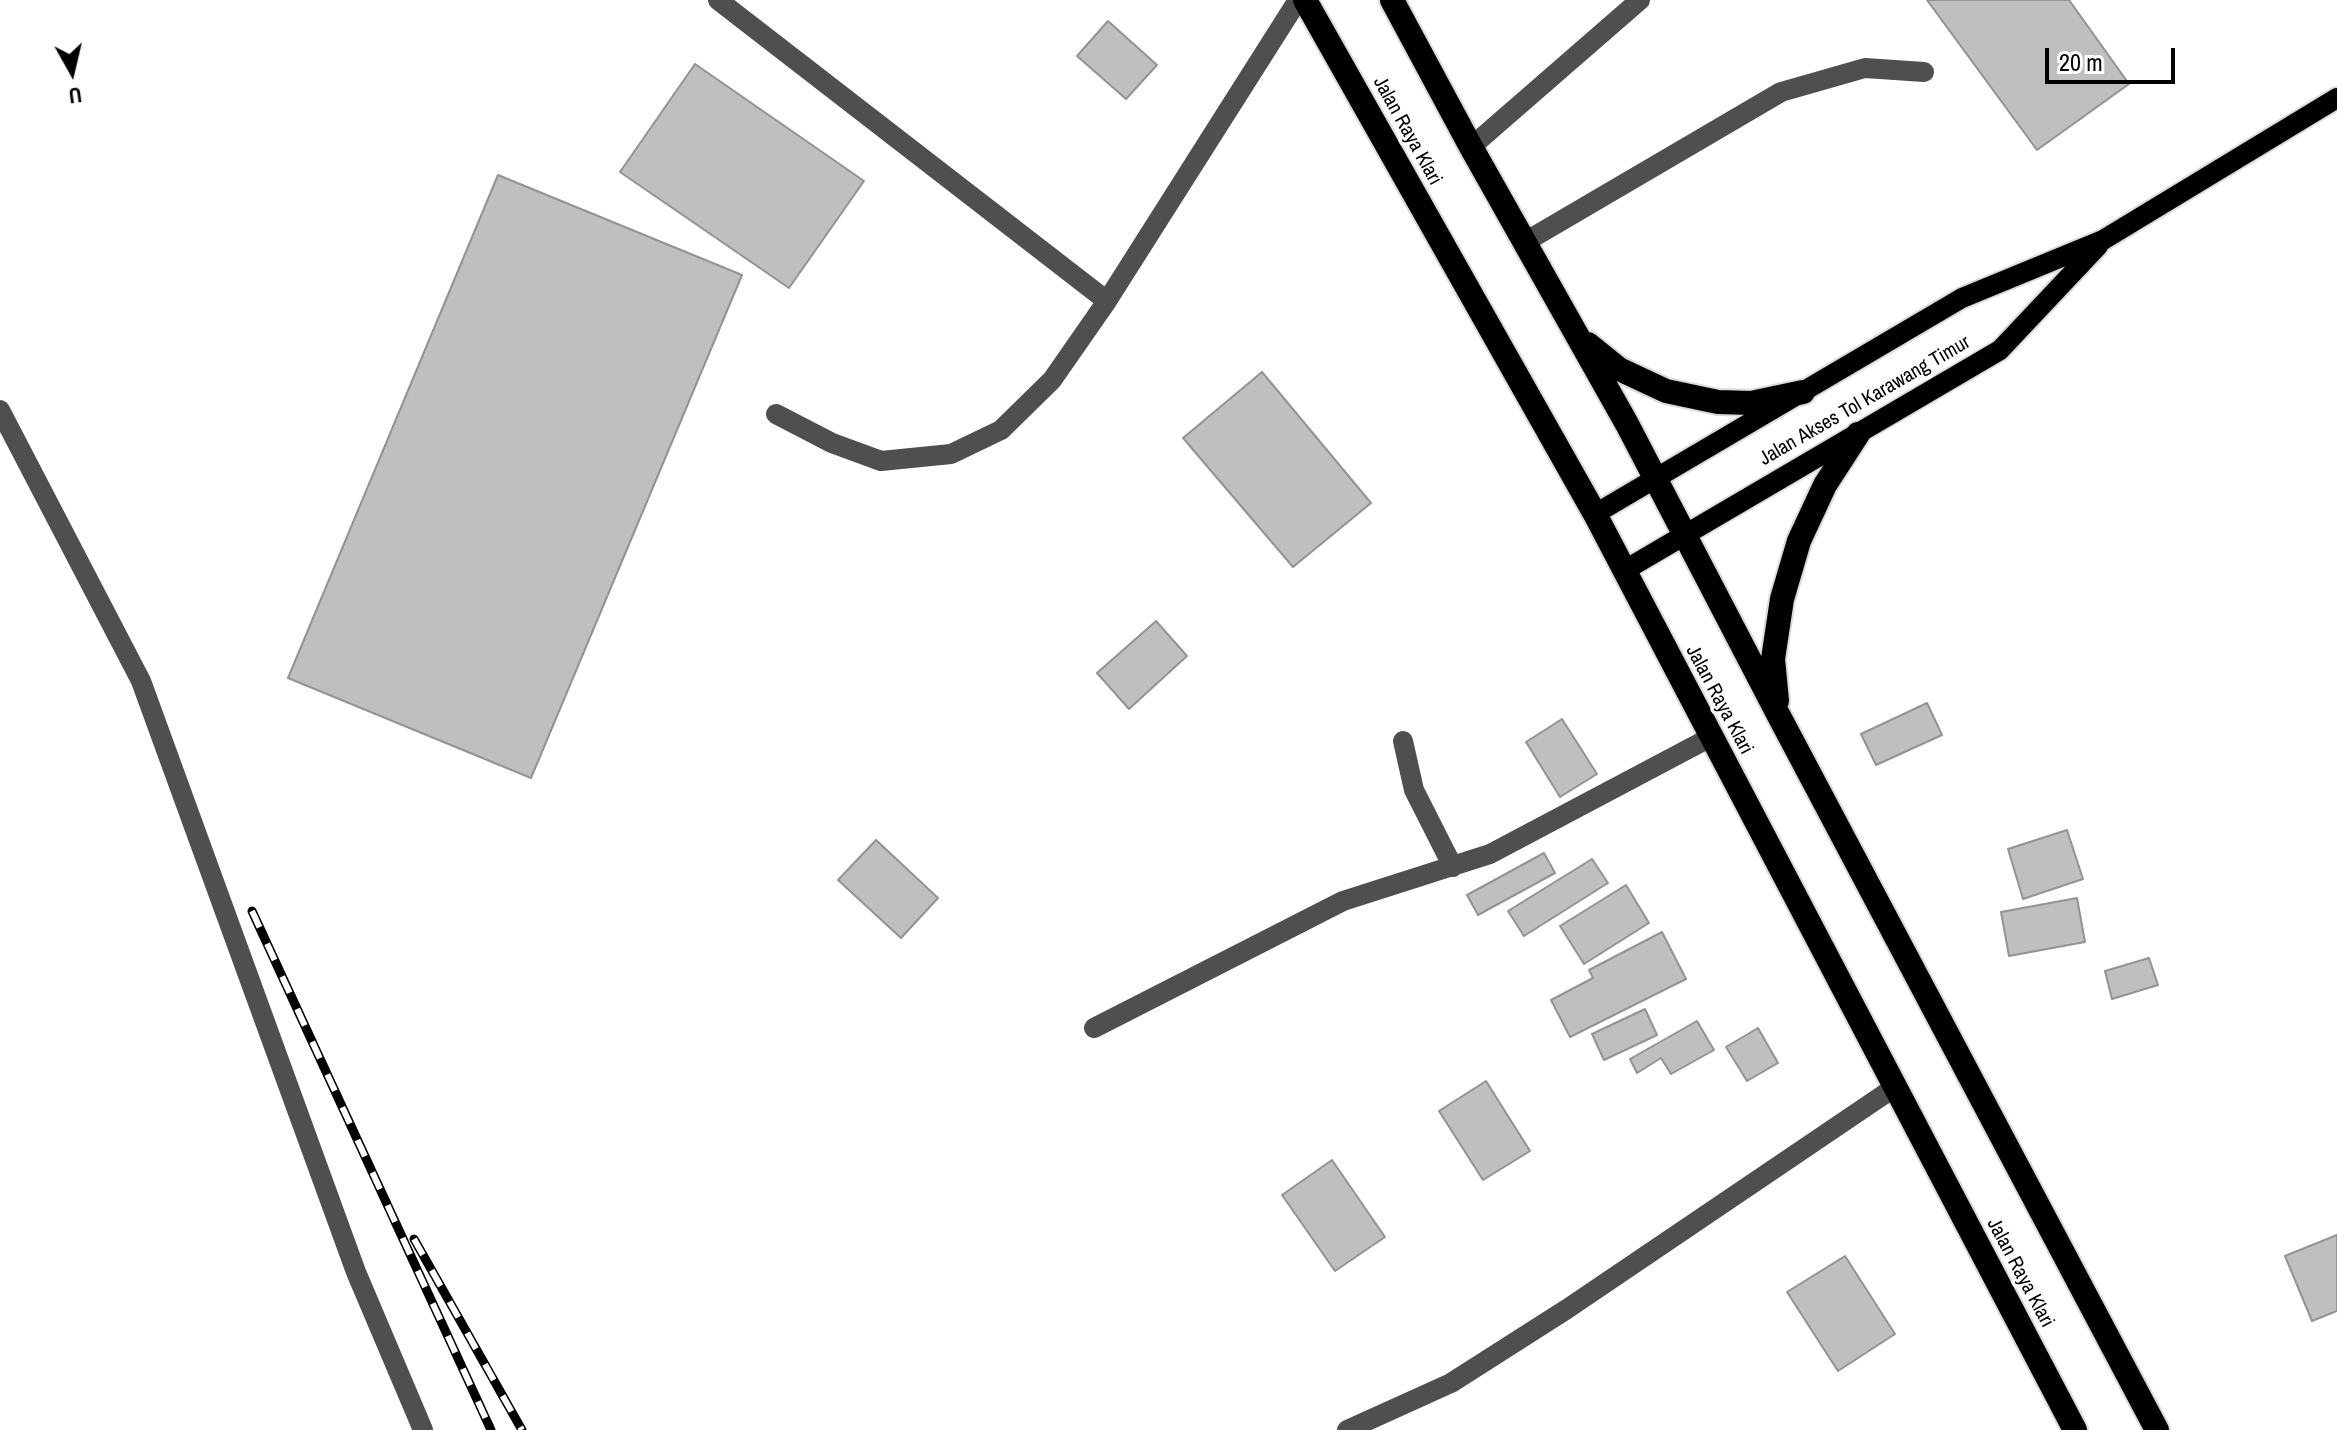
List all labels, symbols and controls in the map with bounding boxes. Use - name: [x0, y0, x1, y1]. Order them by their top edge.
- north arrow: [32, 32, 112, 112]
- scale bar: [2049, 32, 2179, 82]
- text: 20 m: [2059, 46, 2103, 78]
- street label: Jalan Raya Klari: [1367, 73, 1447, 189]
- text: U: [67, 80, 84, 112]
- street label: Jalan Akses Tol Karawang Timur: [1755, 331, 1975, 471]
- street label: Jalan Raya Klari: [1680, 641, 1758, 759]
- street label: Jalan Raya Klari: [1981, 1214, 2059, 1332]

